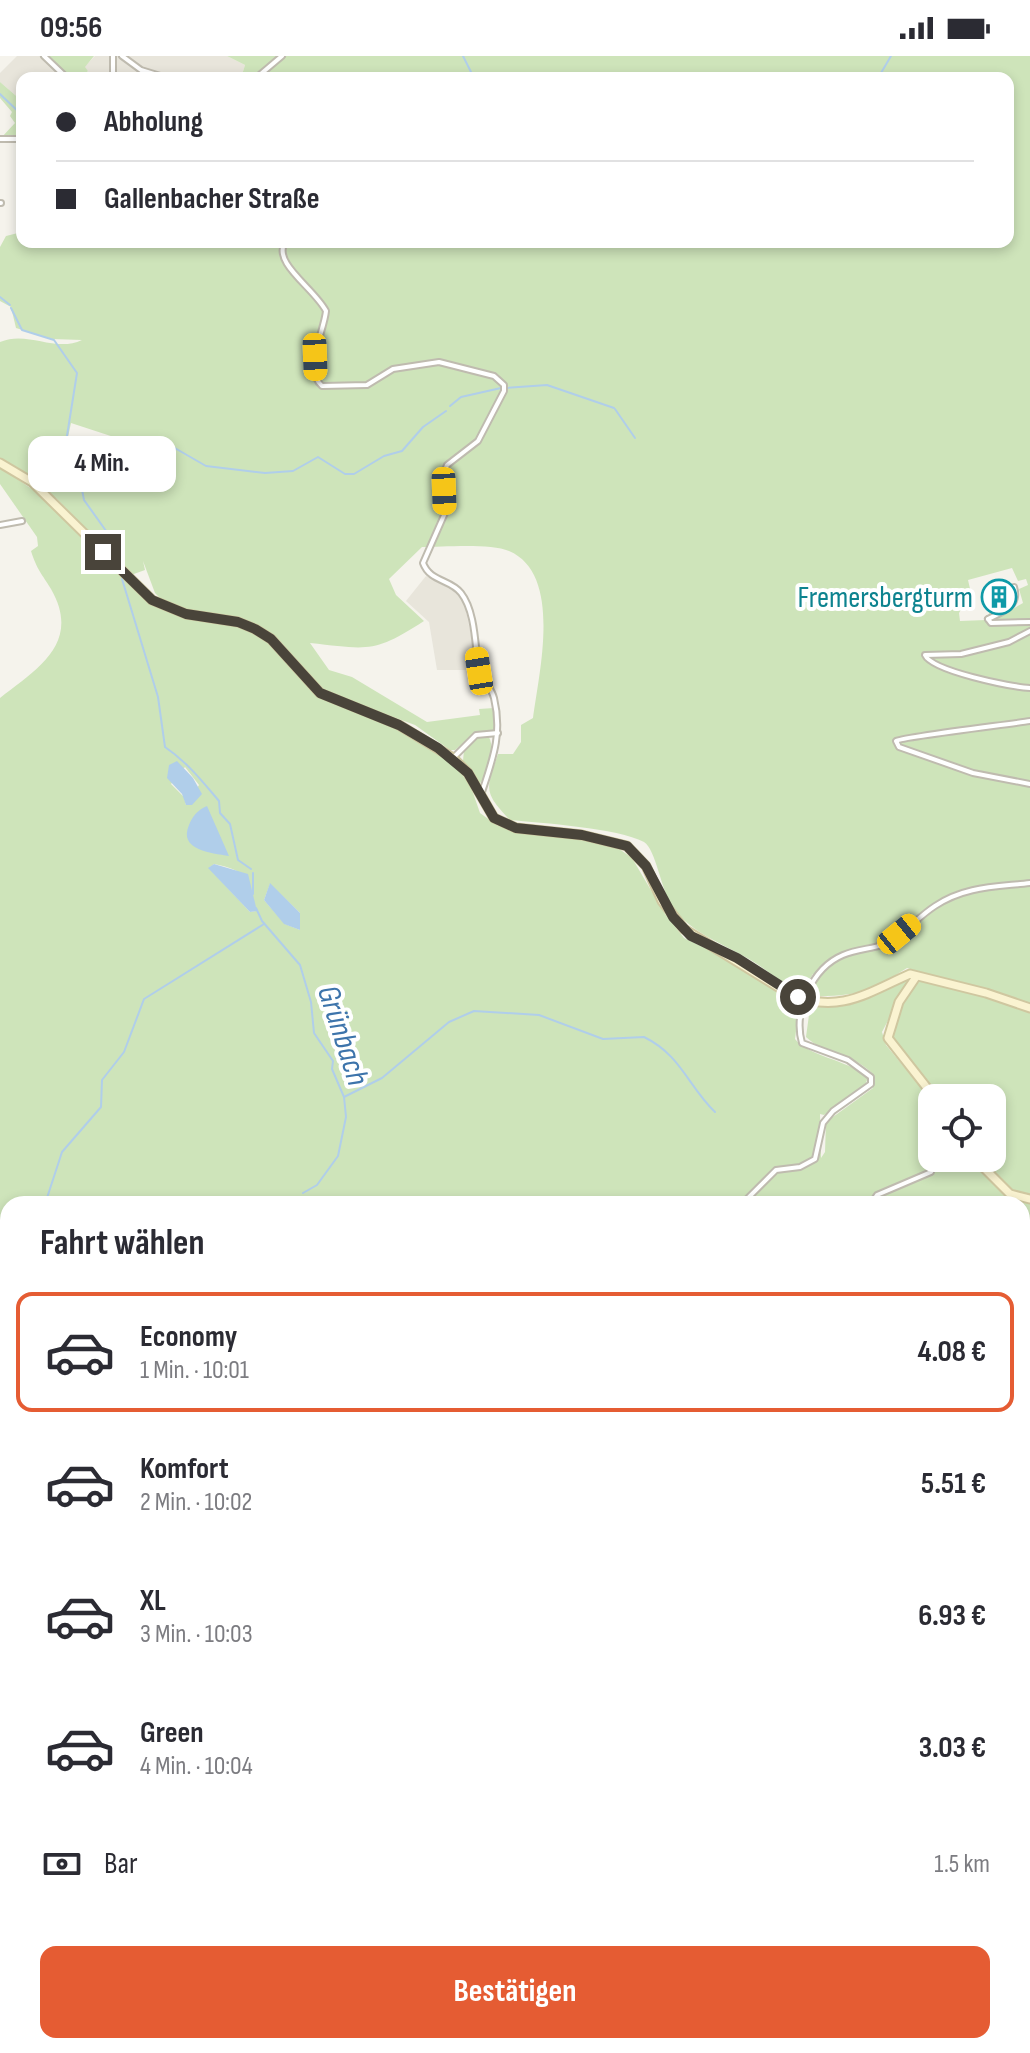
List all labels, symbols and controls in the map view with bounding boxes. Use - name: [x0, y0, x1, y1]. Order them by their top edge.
- text: 09:56: [40, 10, 103, 46]
- text: Abholung: [104, 104, 203, 140]
- text: Gallenbacher Straße: [104, 181, 319, 217]
- car: [302, 333, 328, 381]
- callout: 4 Min.: [29, 436, 177, 492]
- text: 4 Min.: [74, 448, 130, 479]
- car: [431, 467, 457, 515]
- route end: [85, 534, 121, 570]
- building icon: Fremersbergturm: [980, 578, 1018, 616]
- place label: Fremersbergturm: [798, 580, 973, 616]
- car: [463, 645, 495, 697]
- car: [873, 910, 925, 958]
- route start: [780, 979, 816, 1015]
- water label: Grünbach: [308, 980, 377, 1091]
- map controls: [918, 1084, 1006, 1172]
- button: locate: [918, 1084, 1006, 1172]
- text: Fahrt wählen: [40, 1222, 204, 1265]
- icon: car: [44, 1316, 116, 1388]
- text: Economy: [140, 1319, 237, 1355]
- text: 4.08 €: [917, 1334, 986, 1370]
- text: 1 Min. · 10:01: [140, 1355, 249, 1386]
- icon: car: [44, 1448, 116, 1520]
- text: Komfort: [140, 1451, 229, 1487]
- text: 5.51 €: [921, 1466, 986, 1502]
- text: 2 Min. · 10:02: [140, 1487, 252, 1518]
- icon: car: [44, 1580, 116, 1652]
- text: XL: [140, 1583, 166, 1619]
- text: 6.93 €: [918, 1598, 986, 1634]
- text: 3 Min. · 10:03: [140, 1619, 253, 1650]
- icon: car: [44, 1712, 116, 1784]
- text: Green: [140, 1715, 204, 1751]
- text: 3.03 €: [919, 1730, 986, 1766]
- text: 4 Min. · 10:04: [140, 1751, 253, 1782]
- icon: cash: [40, 1842, 84, 1886]
- text: Bar: [104, 1846, 138, 1882]
- text: 1.5 km: [934, 1849, 990, 1880]
- button: Bestätigen: [40, 1946, 990, 2038]

